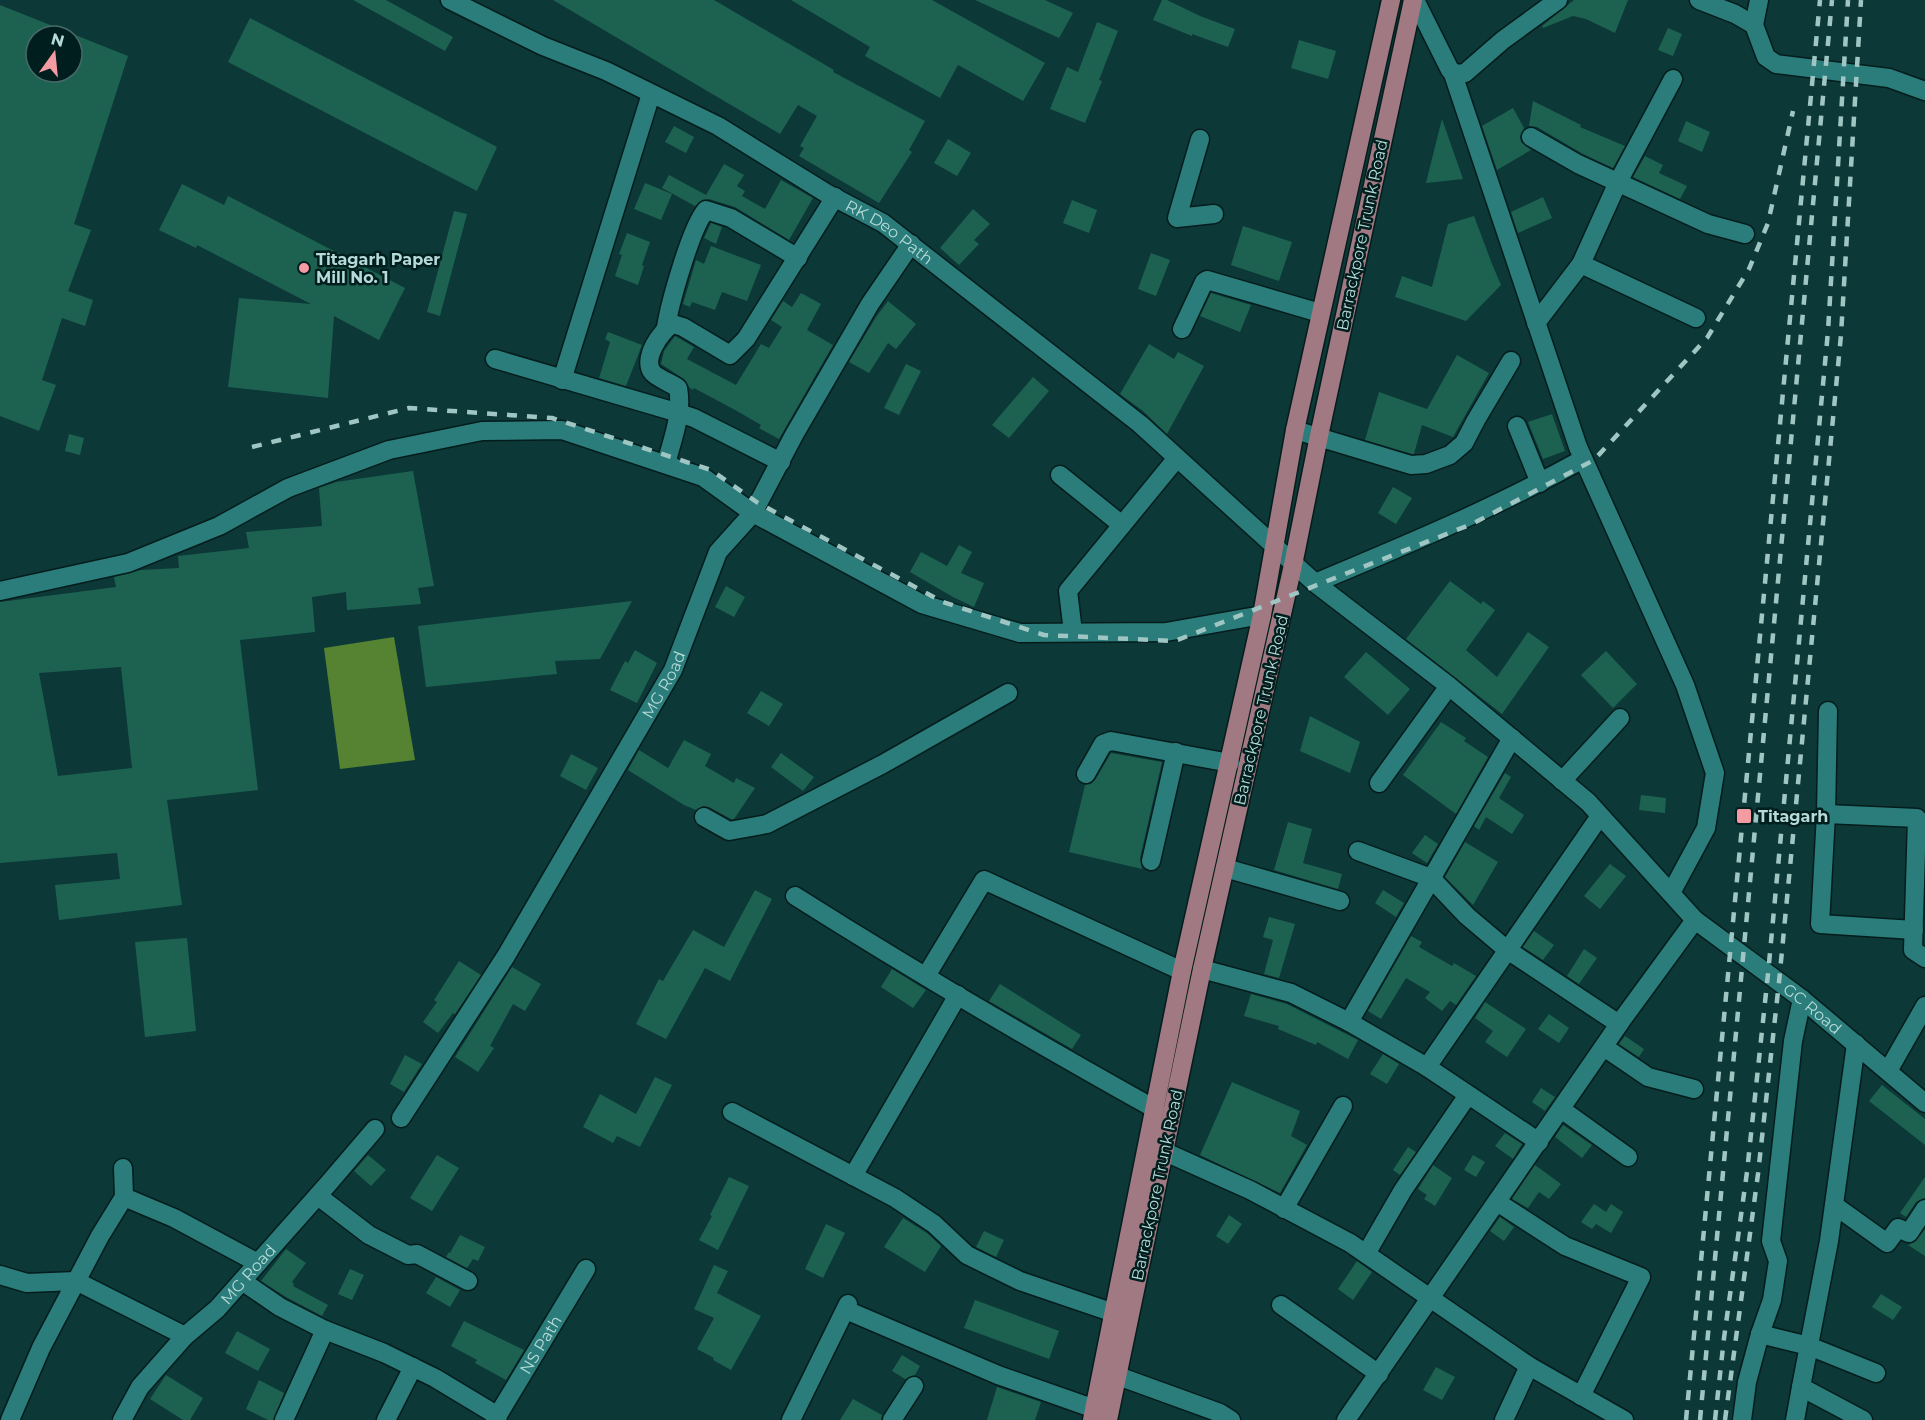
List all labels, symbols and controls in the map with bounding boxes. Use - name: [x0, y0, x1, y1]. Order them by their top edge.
- north arrow: [24, 24, 84, 84]
- text: N: [49, 29, 66, 51]
- street label: Barrackpore Trunk Road: [1332, 138, 1392, 332]
- street label: RK Deo Path: [842, 196, 937, 268]
- place label: Titagarh Paper Mill No. 1: [316, 250, 440, 287]
- marker: Titagarh Paper Mill No. 1: [297, 261, 311, 275]
- street label: Barrackpore Trunk Road: [1230, 613, 1292, 807]
- street label: MG Road: [638, 648, 689, 722]
- marker: Titagarh: [1735, 807, 1753, 825]
- place label: Titagarh: [1758, 807, 1828, 826]
- street label: GC Road: [1780, 979, 1846, 1038]
- street label: Barrackpore Trunk Road: [1127, 1088, 1187, 1282]
- street label: MG Road: [216, 1240, 279, 1308]
- street label: NS Path: [515, 1312, 565, 1377]

